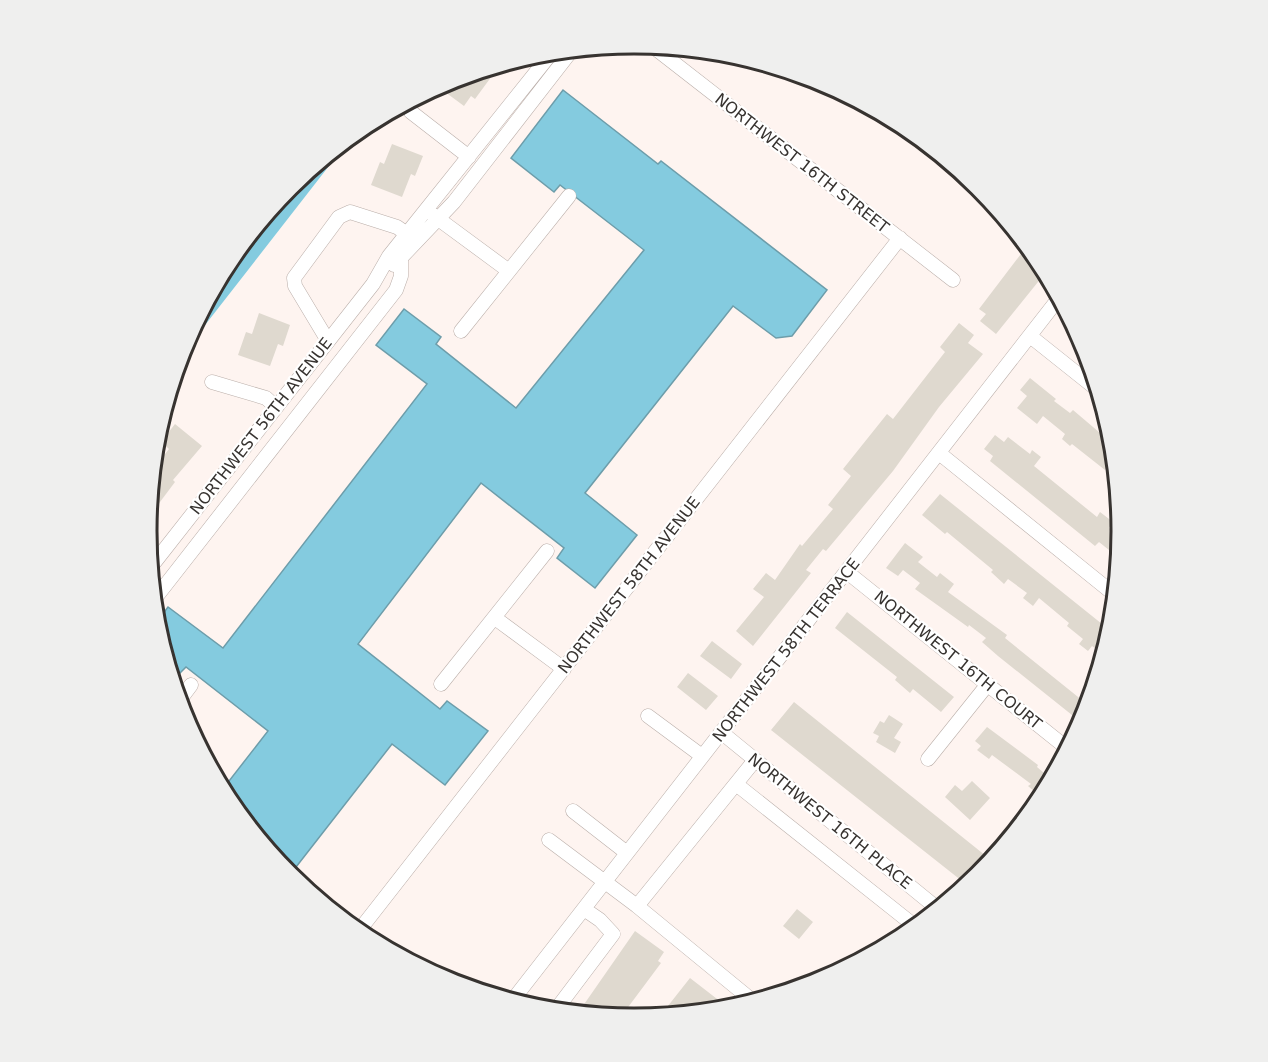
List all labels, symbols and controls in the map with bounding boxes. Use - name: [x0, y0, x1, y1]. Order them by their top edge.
- street label: NORTHWEST 16TH STREET: [711, 89, 893, 237]
- street label: NORTHWEST 56TH AVENUE: [186, 334, 336, 518]
- street label: NORTHWEST 58TH AVENUE: [554, 493, 704, 677]
- street label: NORTHWEST 58TH TERRACE: [708, 554, 864, 746]
- street label: NORTHWEST 16TH COURT: [871, 587, 1046, 734]
- street label: NORTHWEST 16TH PLACE: [744, 749, 916, 893]

